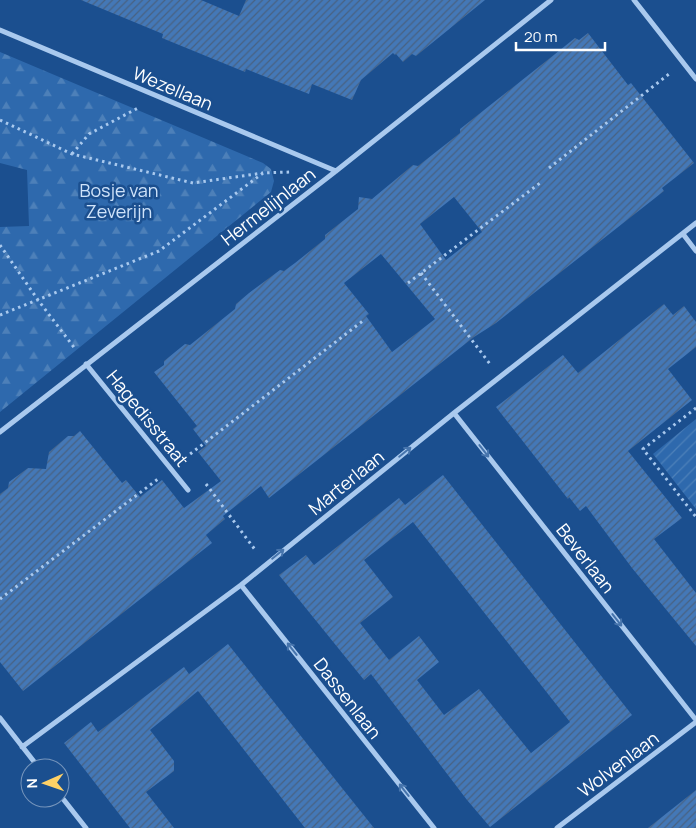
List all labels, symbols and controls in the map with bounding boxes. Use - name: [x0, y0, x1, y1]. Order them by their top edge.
- scale bar: [516, 20, 605, 52]
- text: 20 m: [524, 26, 557, 47]
- street label: Wezellaan: [129, 60, 217, 116]
- street label: Hermelijnlaan: [216, 162, 320, 250]
- park label: Bosje van Zeverijn: [80, 178, 158, 223]
- street label: Hagedisstraat: [102, 365, 194, 471]
- street label: Marterlaan: [303, 444, 389, 520]
- one-way arrow: [479, 445, 490, 458]
- one-way arrow: [399, 447, 412, 458]
- street label: Beverlaan: [551, 518, 621, 598]
- one-way arrow: [272, 548, 285, 559]
- one-way arrow: [612, 614, 623, 627]
- one-way arrow: [286, 643, 297, 656]
- street label: Dassenlaan: [309, 652, 387, 744]
- street label: Wolvenlaan: [573, 726, 663, 802]
- north arrow: [20, 758, 70, 808]
- text: N: [22, 778, 41, 789]
- one-way arrow: [398, 784, 409, 797]

